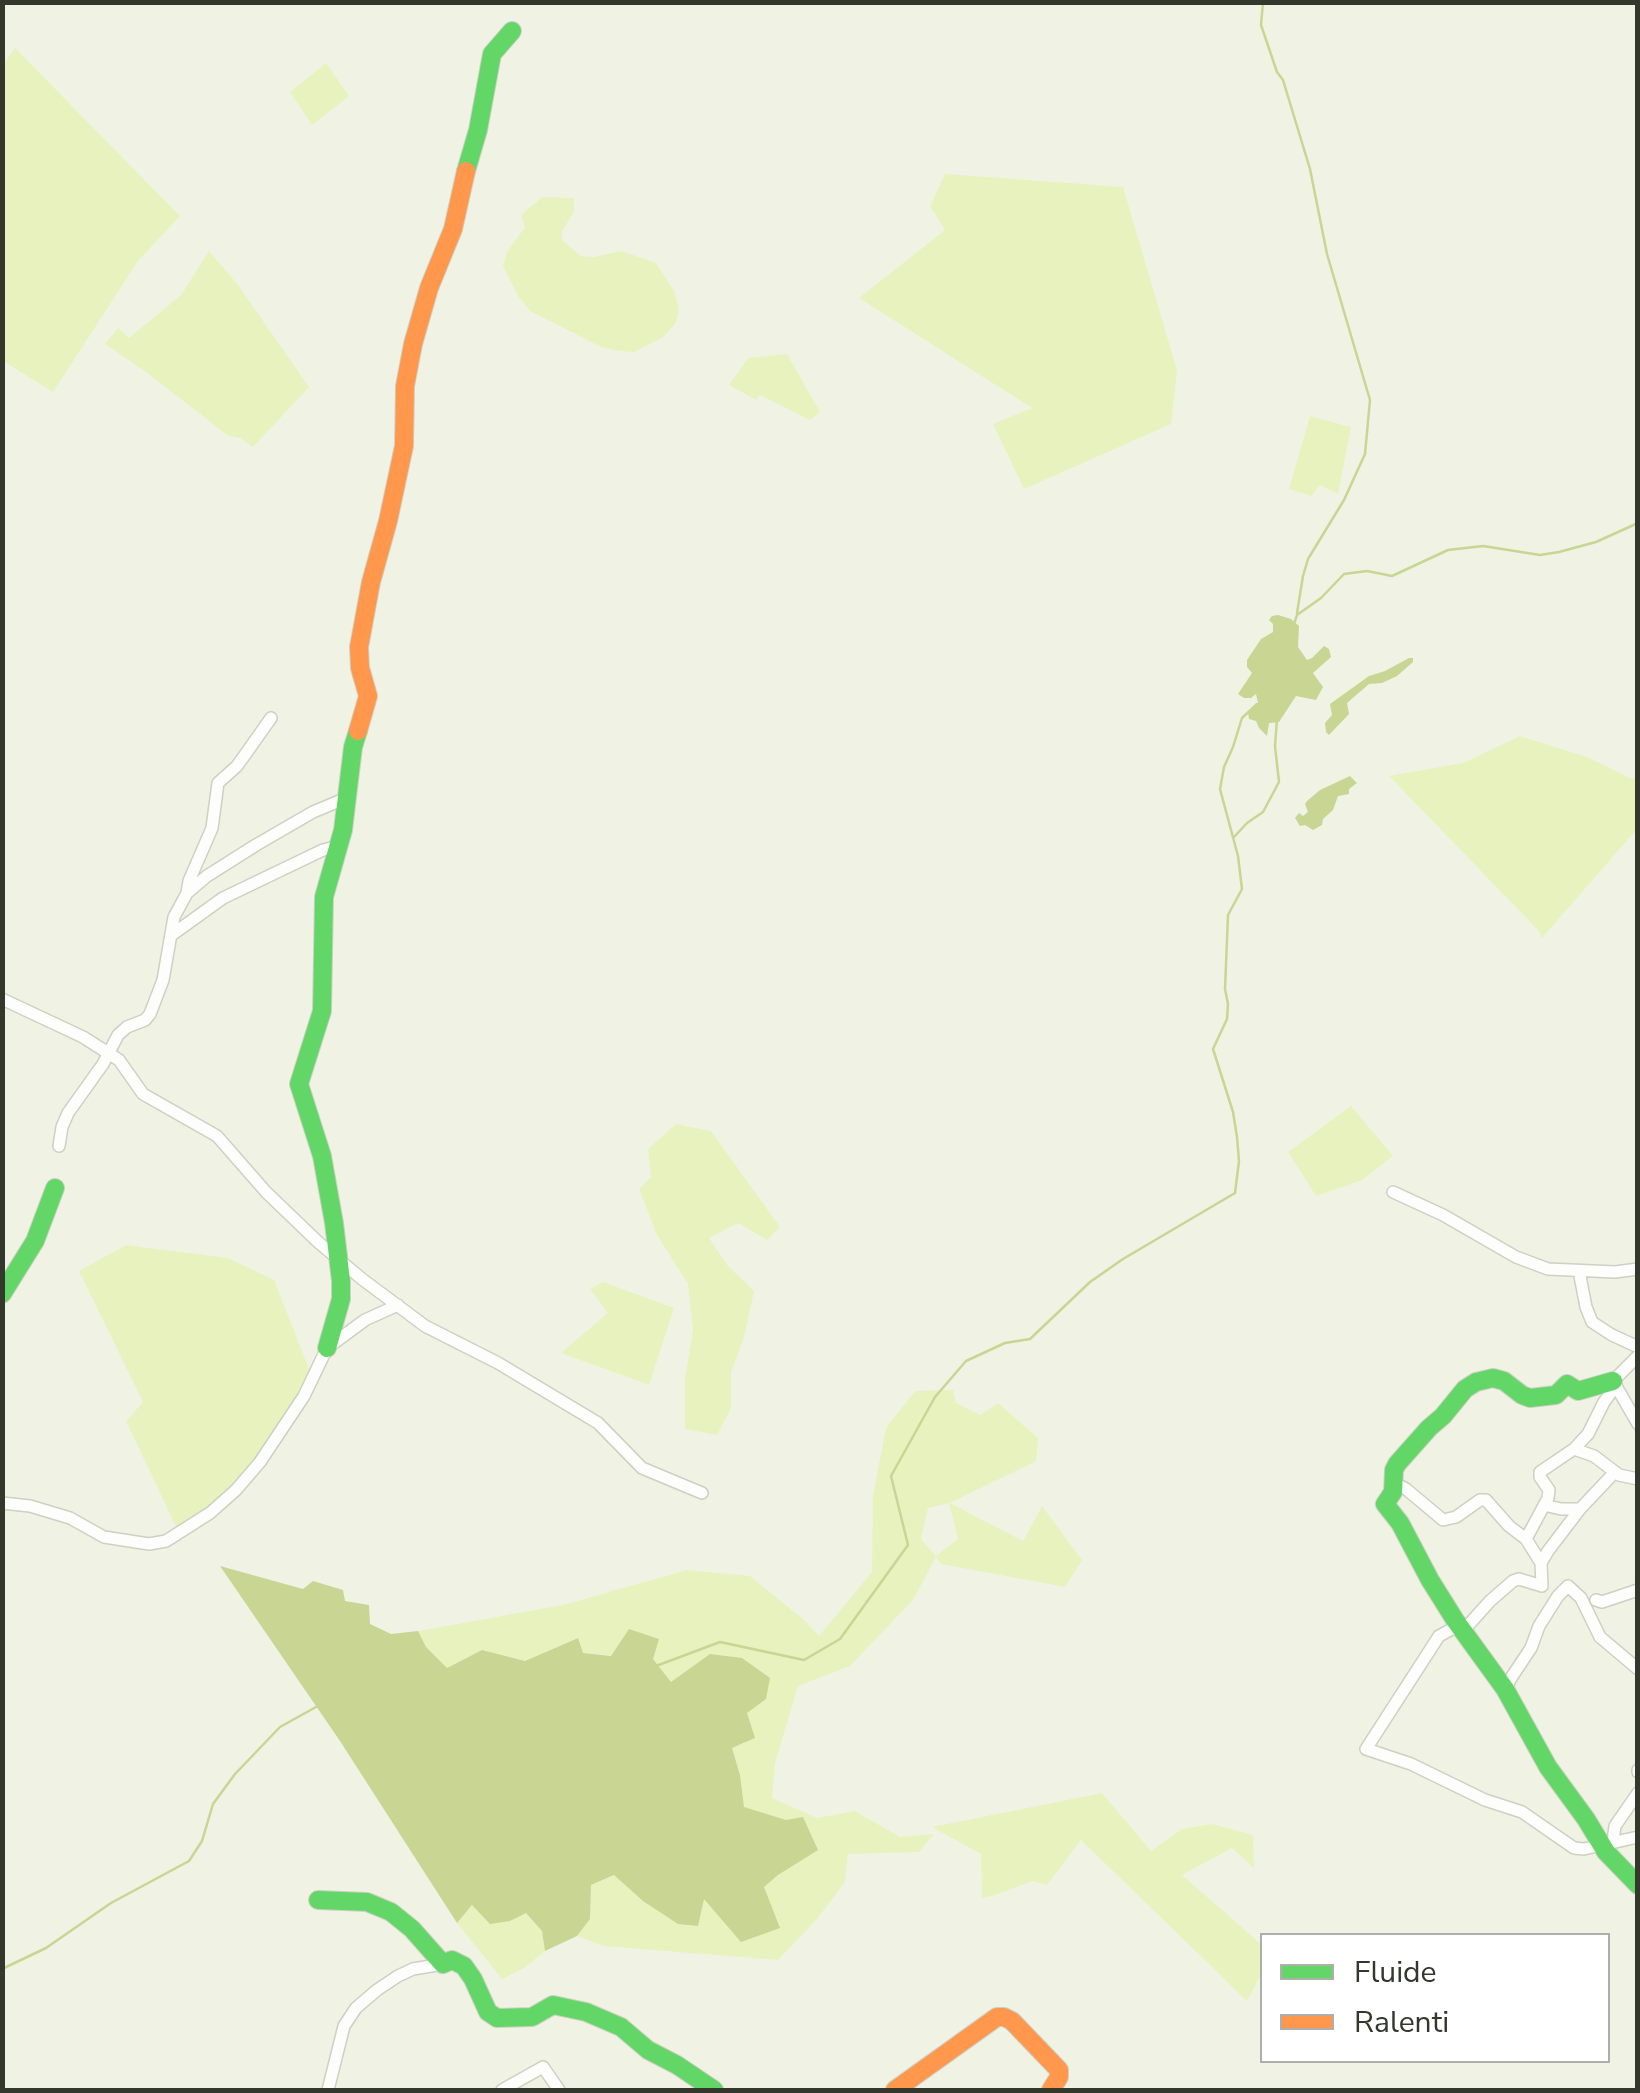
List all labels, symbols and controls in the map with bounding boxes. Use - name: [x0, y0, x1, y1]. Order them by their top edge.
- legend: [1260, 1933, 1610, 2063]
- text: Fluide: [1354, 1952, 1437, 1993]
- text: Ralenti: [1354, 2002, 1449, 2043]

